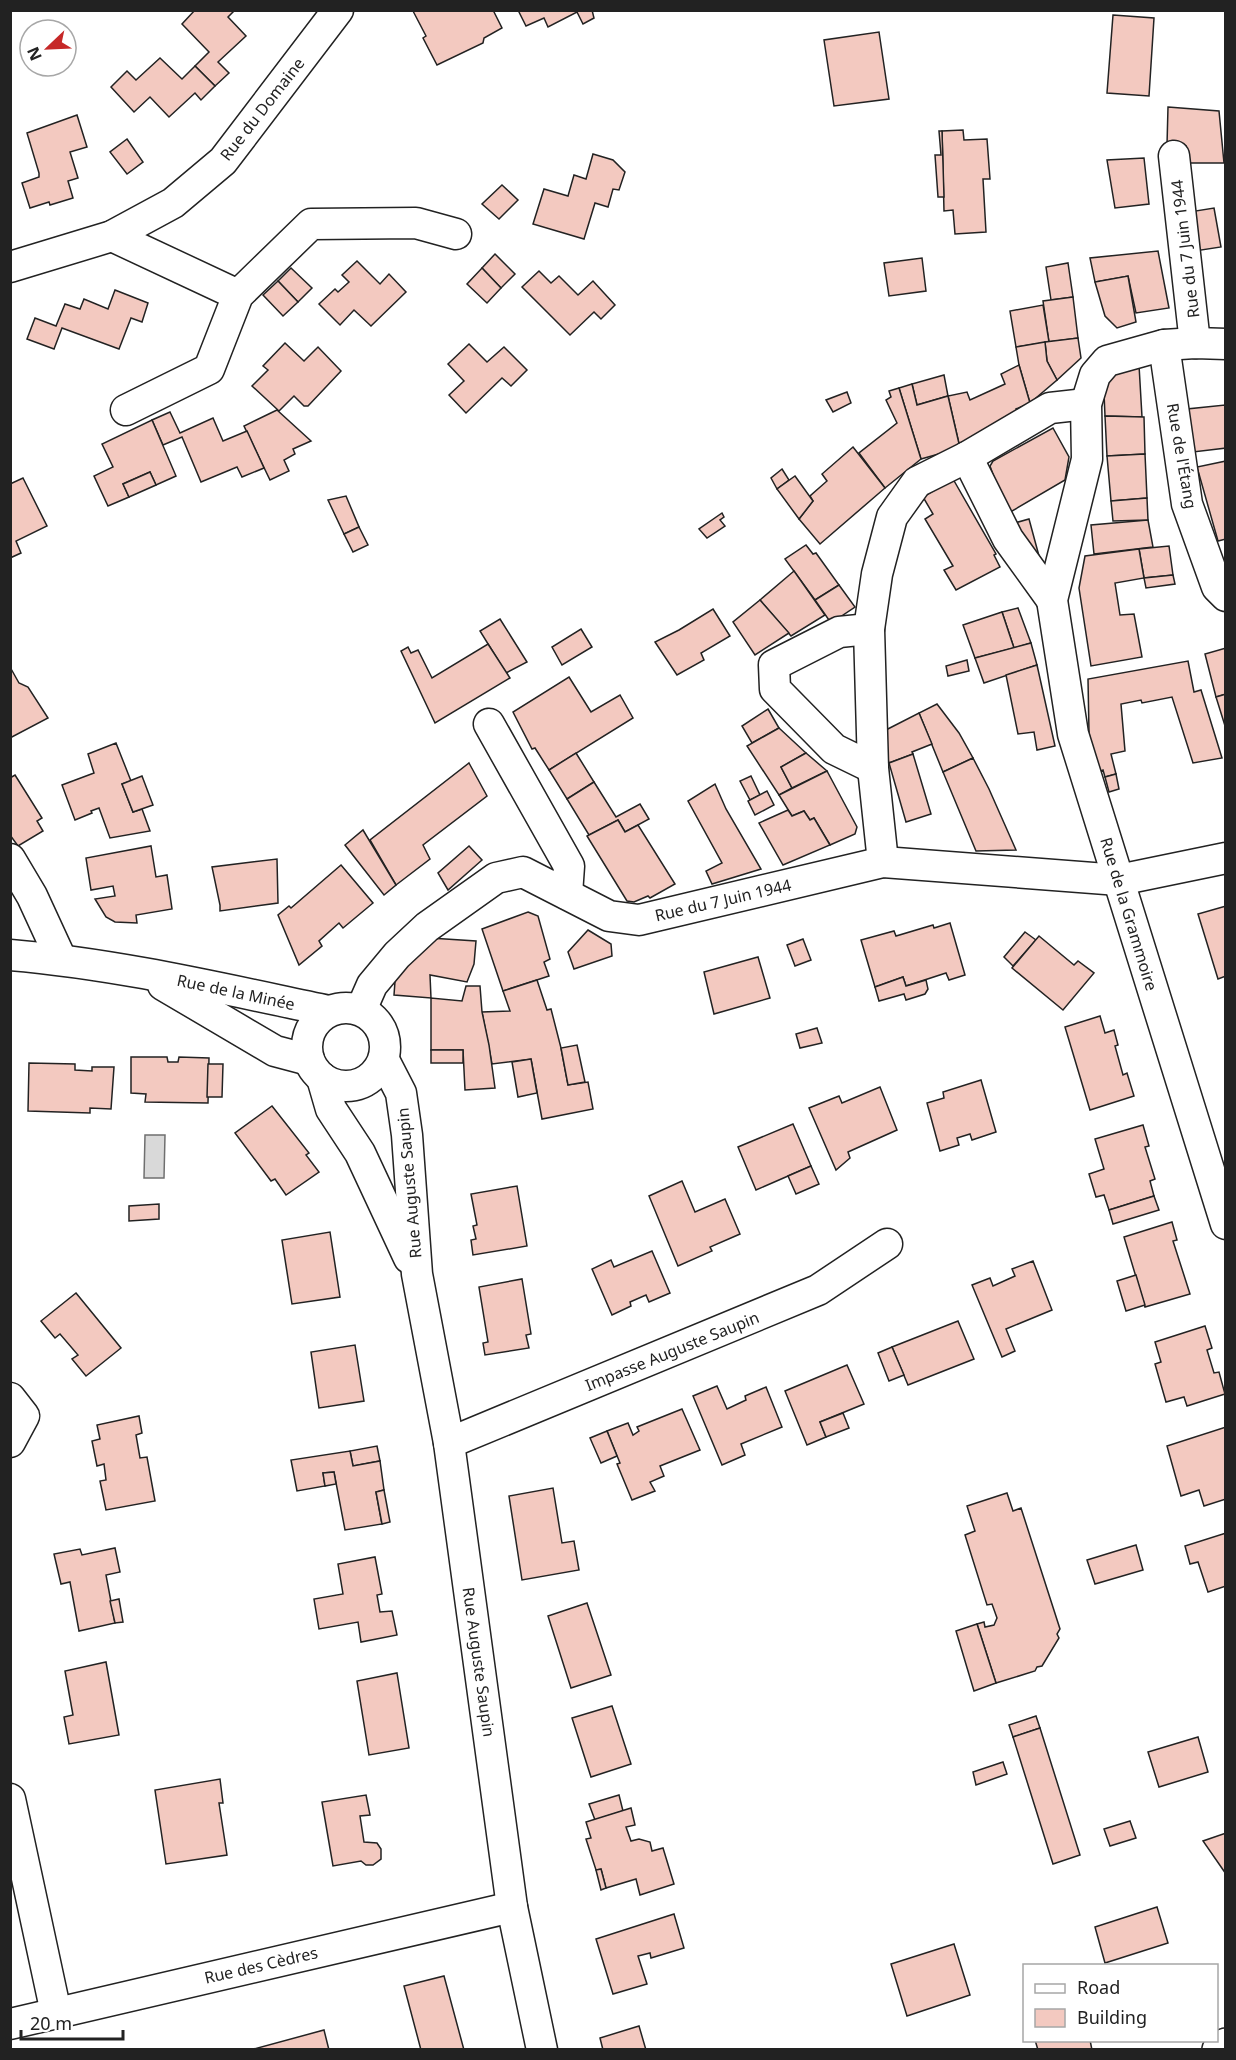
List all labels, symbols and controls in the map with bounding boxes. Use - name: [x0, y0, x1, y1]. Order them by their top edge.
- north arrow: [18, 18, 78, 78]
- text: N: [22, 44, 47, 64]
- street label: Rue du Domaine: [215, 53, 309, 165]
- street label: Rue du 7 Juin 1944: [1166, 179, 1204, 319]
- street label: Rue de l'Étang: [1162, 401, 1202, 511]
- street label: Rue de la Grammoire: [1095, 835, 1163, 993]
- street label: Rue du 7 Juin 1944: [653, 874, 793, 926]
- street label: Rue de la Minée: [175, 969, 297, 1015]
- street label: Rue Auguste Saupin: [391, 1107, 427, 1259]
- street label: Impasse Auguste Saupin: [582, 1306, 762, 1396]
- street label: Rue Auguste Saupin: [458, 1586, 500, 1738]
- street label: Rue des Cèdres: [202, 1941, 320, 1989]
- legend: [1023, 1964, 1218, 2042]
- text: Road: [1077, 1975, 1120, 1999]
- scale bar: [21, 2003, 123, 2041]
- text: Building: [1077, 2005, 1147, 2029]
- text: 20 m: [30, 2011, 72, 2035]

